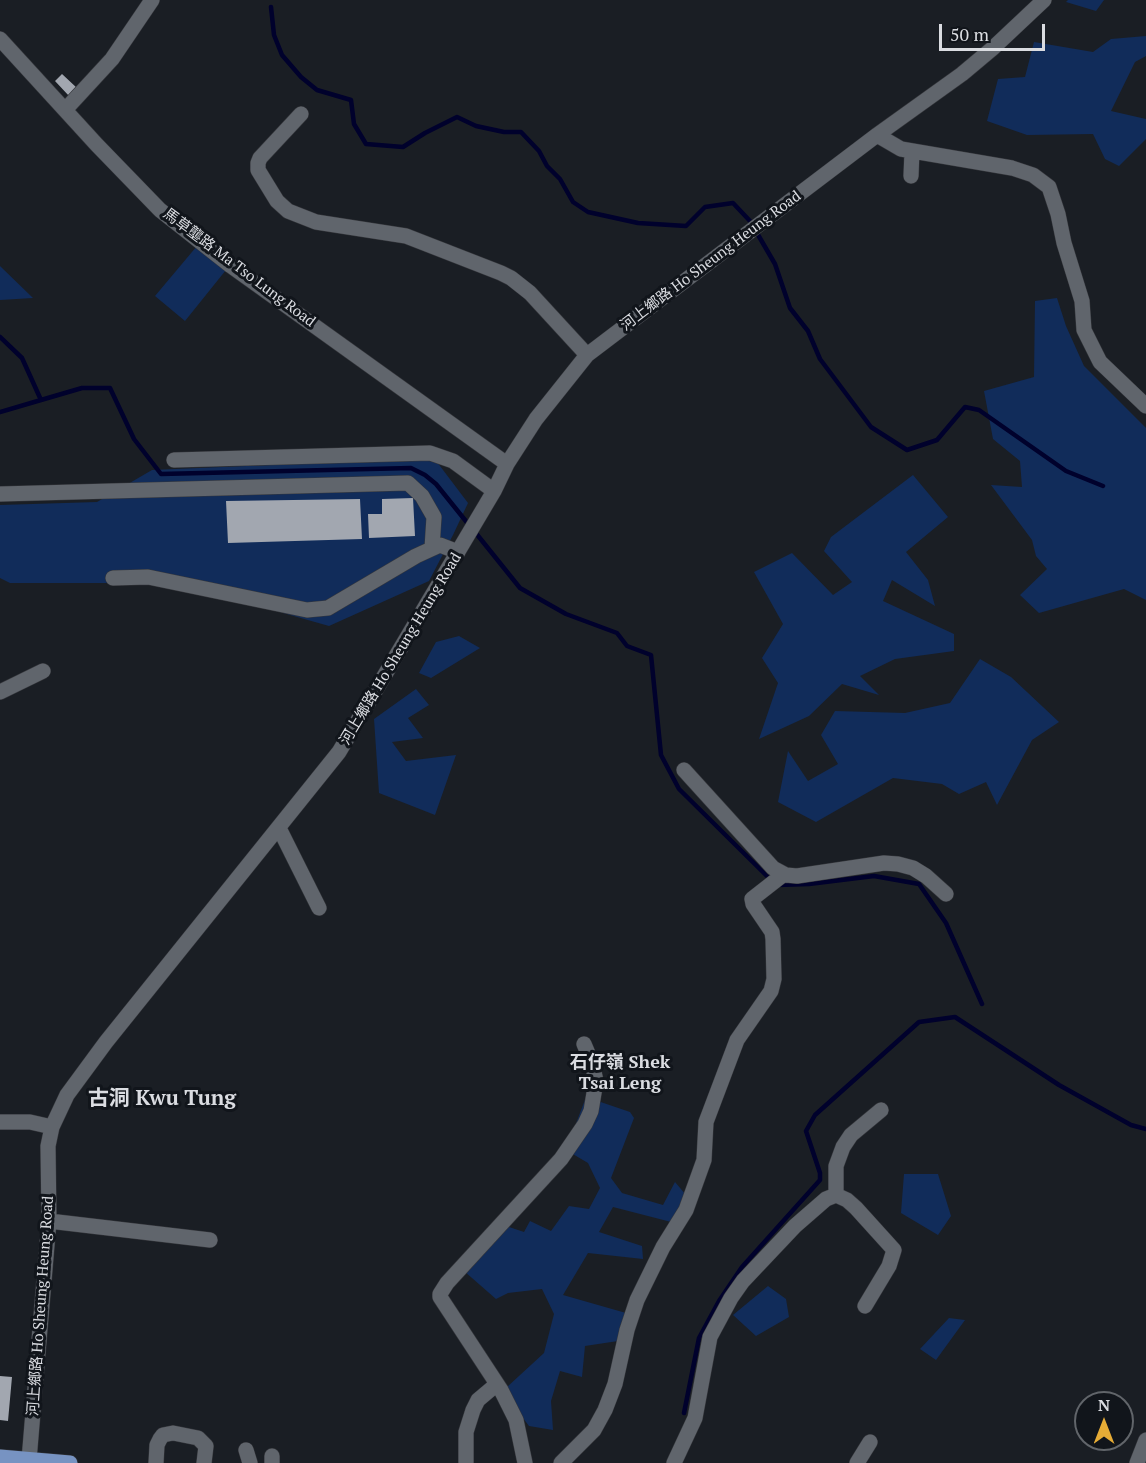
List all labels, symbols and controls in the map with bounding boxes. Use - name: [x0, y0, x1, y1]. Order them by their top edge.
- scale bar: [942, 12, 1048, 50]
- text: 50 m: [950, 22, 989, 46]
- street label: 河上鄉路 Ho Sheung Heung Road: [617, 187, 805, 335]
- street label: 馬草壟路 Ma Tso Lung Road: [159, 205, 319, 331]
- street label: 河上鄉路 Ho Sheung Heung Road: [336, 550, 466, 748]
- district label: 石仔嶺 Shek Tsai Leng: [570, 1052, 670, 1094]
- district label: 古洞 Kwu Tung: [88, 1086, 236, 1112]
- street label: 河上鄉路 Ho Sheung Heung Road: [24, 1195, 58, 1417]
- north arrow: [1074, 1391, 1134, 1451]
- text: N: [1098, 1394, 1110, 1416]

